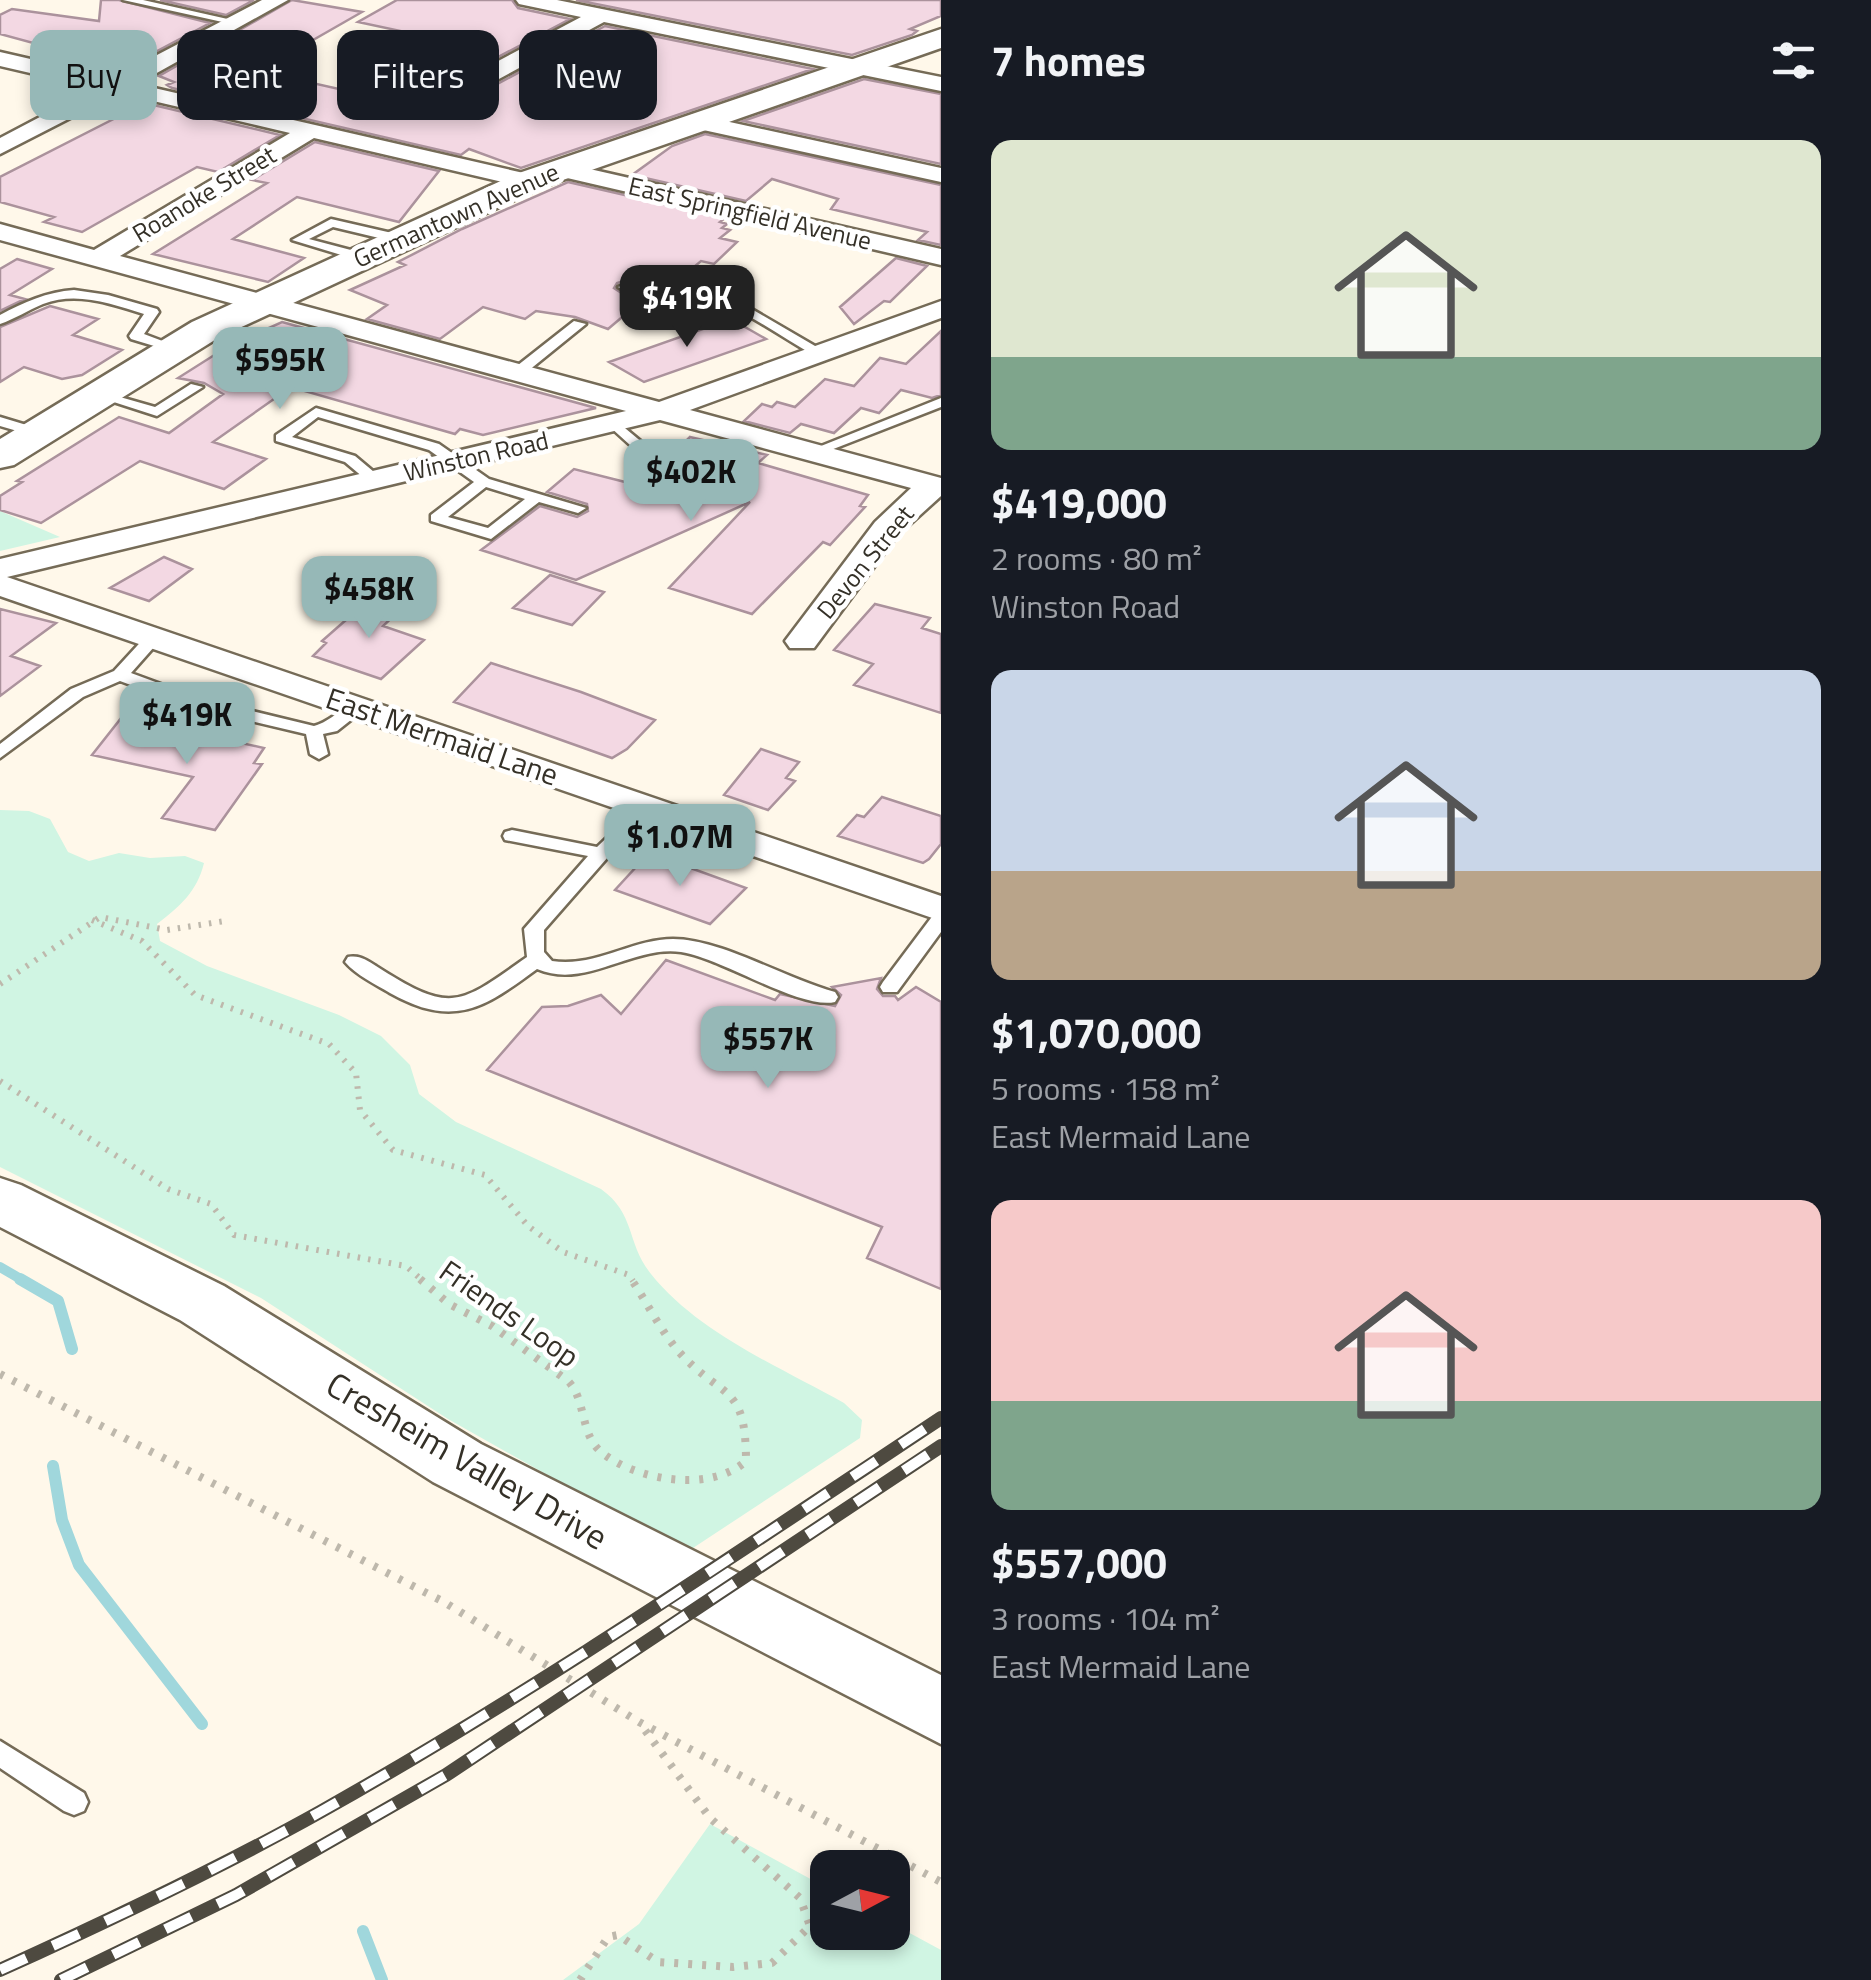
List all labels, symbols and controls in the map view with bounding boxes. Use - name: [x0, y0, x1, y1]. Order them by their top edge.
- text: 7 homes: [991, 28, 1146, 92]
- chip: Buy: [30, 30, 157, 120]
- chip: Rent: [177, 30, 317, 120]
- chip: Filters: [337, 30, 499, 120]
- chip: New: [519, 30, 657, 120]
- icon: filters: [1766, 33, 1821, 88]
- street label: Roanoke Street: [125, 136, 283, 252]
- street label: Germantown Avenue: [347, 153, 565, 277]
- street label: East Springfield Avenue: [625, 167, 875, 259]
- icon: home: [1316, 205, 1496, 385]
- pin: $419K: [617, 265, 757, 350]
- text: $419K: [642, 273, 732, 321]
- pin: $595K: [210, 327, 350, 412]
- text: $595K: [235, 335, 325, 383]
- street label: Winston Road: [400, 421, 552, 491]
- pin: $402K: [621, 439, 761, 524]
- text: $402K: [646, 447, 736, 495]
- text: $419,000: [991, 470, 1167, 534]
- street label: Devon Street: [807, 497, 923, 627]
- text: 2 rooms · 80 m²: [991, 534, 1202, 582]
- pin: $458K: [299, 556, 439, 641]
- text: $458K: [324, 564, 414, 612]
- text: Winston Road: [991, 582, 1180, 630]
- street label: East Mermaid Lane: [320, 675, 565, 797]
- pin: $419K: [117, 682, 257, 767]
- text: $419K: [142, 690, 232, 738]
- icon: home: [1316, 735, 1496, 915]
- pin: $1.07M: [599, 804, 761, 889]
- text: $1.07M: [626, 812, 734, 860]
- text: $1,070,000: [991, 1000, 1201, 1064]
- pin: $557K: [698, 1006, 838, 1091]
- text: $557K: [723, 1014, 813, 1062]
- text: 5 rooms · 158 m²: [991, 1064, 1220, 1112]
- text: East Mermaid Lane: [991, 1112, 1250, 1160]
- street label: Friends Loop: [430, 1248, 589, 1378]
- icon: home: [1316, 1265, 1496, 1445]
- street label: Cresheim Valley Drive: [317, 1357, 618, 1563]
- text: $557,000: [991, 1530, 1167, 1594]
- text: 3 rooms · 104 m²: [991, 1594, 1220, 1642]
- text: East Mermaid Lane: [991, 1642, 1250, 1690]
- north arrow: [810, 1850, 910, 1950]
- map controls: [810, 1850, 910, 1950]

